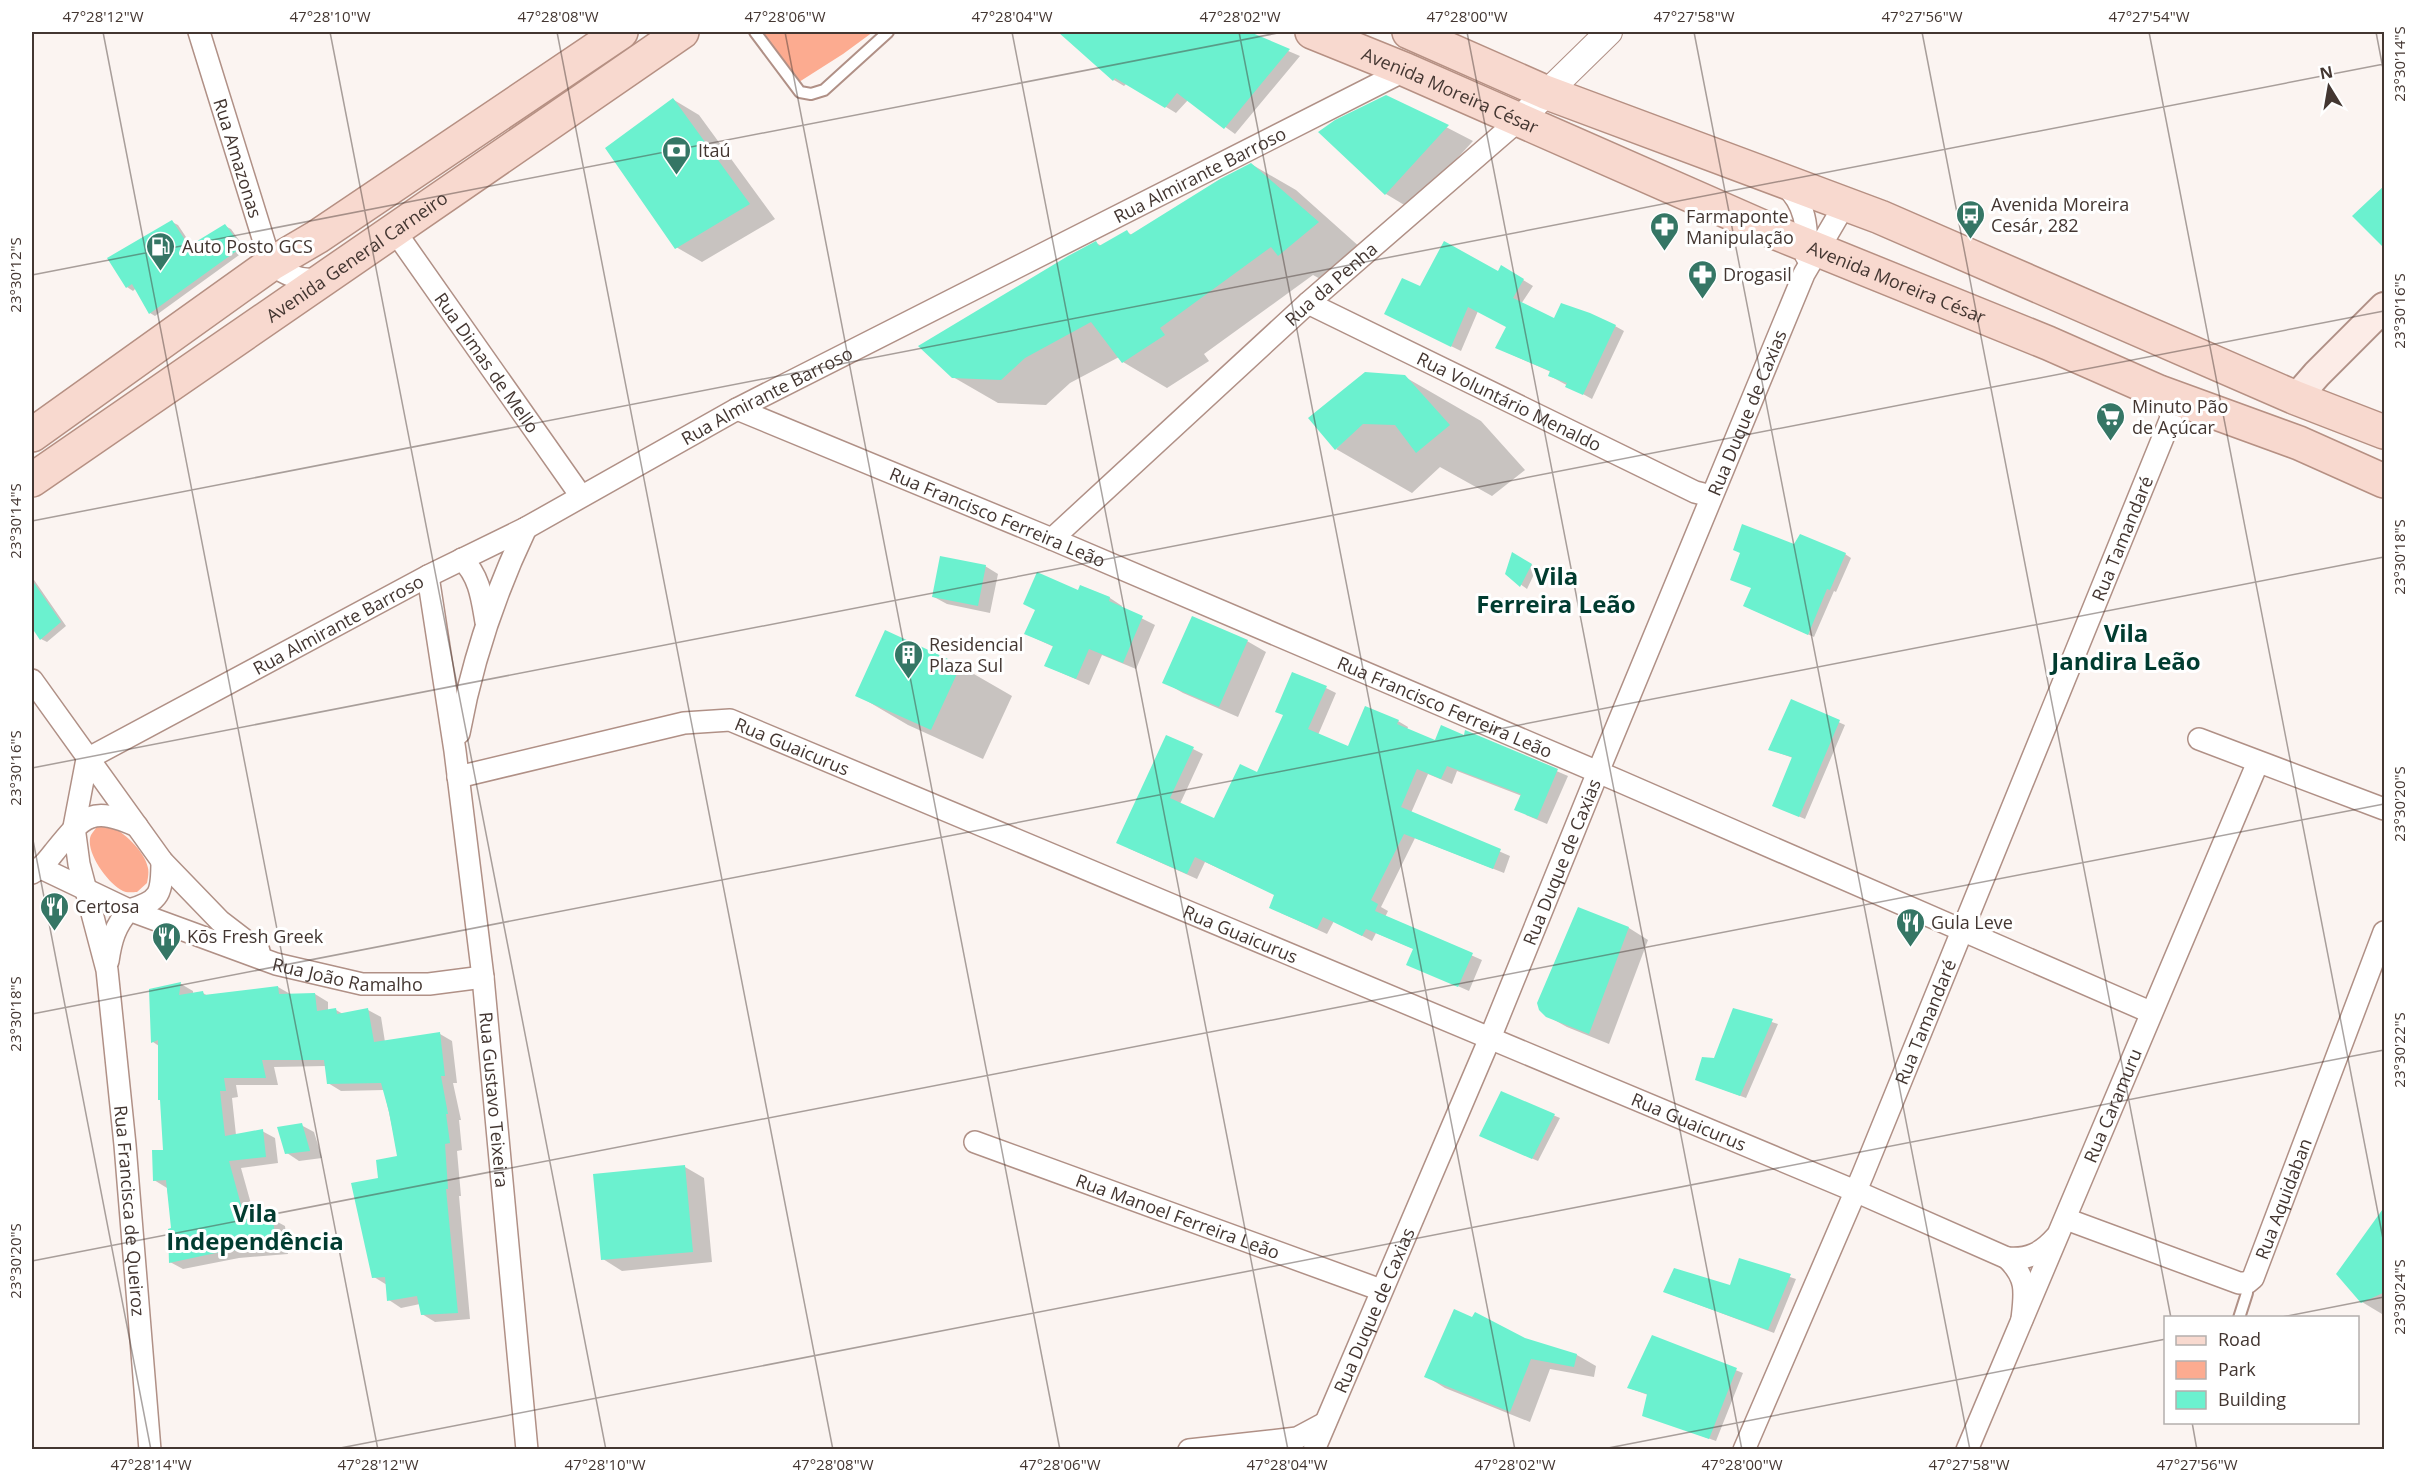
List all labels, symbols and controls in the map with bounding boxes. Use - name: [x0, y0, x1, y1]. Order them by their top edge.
- text: 47°28'12"W: [63, 6, 144, 26]
- text: 47°28'10"W: [290, 6, 371, 26]
- text: 47°28'08"W: [518, 6, 599, 26]
- text: 47°28'06"W: [745, 6, 826, 26]
- text: 47°28'04"W: [972, 6, 1053, 26]
- text: 47°28'02"W: [1200, 6, 1281, 26]
- text: 47°28'00"W: [1427, 6, 1508, 26]
- text: 47°27'58"W: [1654, 6, 1735, 26]
- text: 47°27'56"W: [1882, 6, 1963, 26]
- text: 47°27'54"W: [2109, 6, 2190, 26]
- text: 23°30'14"S: [2389, 26, 2409, 102]
- street label: Avenida Moreira César: [1358, 41, 1543, 139]
- north arrow: [2299, 57, 2359, 117]
- text: N: [2318, 60, 2335, 84]
- street label: Rua Amazonas: [208, 95, 268, 221]
- street label: Rua Almirante Barroso: [1109, 121, 1290, 228]
- bank icon: Itaú: [661, 134, 693, 176]
- place label: Itaú: [698, 138, 730, 162]
- street label: Avenida General Carneiro: [261, 185, 452, 327]
- place label: Avenida Moreira Cesár, 282: [1991, 192, 2129, 237]
- bus stop icon: Avenida Moreira Cesár, 282: [1954, 198, 1986, 240]
- place label: Farmaponte Manipulação: [1686, 204, 1794, 249]
- pharmacy icon: Farmaponte Manipulação: [1649, 210, 1681, 252]
- fuel station icon: Auto Posto GCS: [145, 230, 177, 272]
- place label: Auto Posto GCS: [182, 234, 313, 258]
- street label: Avenida Moreira César: [1804, 235, 1990, 329]
- text: 23°30'12"S: [5, 237, 25, 313]
- street label: Rua da Penha: [1279, 237, 1382, 331]
- pharmacy icon: Drogasil: [1686, 258, 1718, 300]
- place label: Drogasil: [1723, 262, 1792, 286]
- text: 23°30'16"S: [2389, 273, 2409, 349]
- street label: Rua Dimas de Mello: [429, 288, 545, 438]
- street label: Rua Duque de Caxias: [1702, 326, 1792, 499]
- street label: Rua Almirante Barroso: [677, 341, 856, 450]
- street label: Rua Voluntário Menaldo: [1413, 346, 1606, 457]
- place label: Minuto Pão de Açúcar: [2132, 394, 2228, 439]
- supermarket icon: Minuto Pão de Açúcar: [2095, 400, 2127, 442]
- street label: Rua Francisco Ferreira Leão: [886, 461, 1109, 572]
- street label: Rua Tamandaré: [2086, 472, 2158, 604]
- text: 23°30'14"S: [5, 483, 25, 559]
- text: 23°30'18"S: [2389, 519, 2409, 595]
- district label: Vila Ferreira Leão: [1476, 559, 1636, 620]
- street label: Rua Almirante Barroso: [249, 569, 428, 680]
- district label: Vila Jandira Leão: [2049, 616, 2201, 677]
- place label: Residencial Plaza Sul: [929, 632, 1023, 677]
- building icon: Residencial Plaza Sul: [892, 638, 924, 680]
- street label: Rua Francisco Ferreira Leão: [1334, 650, 1556, 763]
- street label: Rua Guaicurus: [731, 711, 853, 781]
- text: 23°30'16"S: [5, 730, 25, 806]
- text: 23°30'20"S: [2389, 766, 2409, 842]
- street label: Rua Duque de Caxias: [1517, 775, 1606, 949]
- restaurant icon: Certosa: [38, 890, 70, 932]
- place label: Certosa: [75, 894, 140, 918]
- street label: Rua Guaicurus: [1180, 899, 1302, 968]
- restaurant icon: Gula Leve: [1894, 906, 1926, 948]
- place label: Gula Leve: [1931, 910, 2013, 934]
- restaurant icon: Kōs Fresh Greek: [150, 920, 182, 962]
- place label: Kōs Fresh Greek: [187, 924, 324, 948]
- street label: Rua João Ramalho: [270, 952, 423, 996]
- street label: Rua Tamandaré: [1889, 956, 1961, 1088]
- text: 23°30'18"S: [5, 976, 25, 1052]
- street label: Rua Gustavo Teixeira: [474, 1011, 515, 1189]
- text: 23°30'22"S: [2389, 1012, 2409, 1088]
- street label: Rua Caramuru: [2078, 1045, 2147, 1166]
- street label: Rua Guaicurus: [1628, 1087, 1750, 1156]
- street label: Rua Francisca de Queiroz: [109, 1104, 151, 1317]
- street label: Rua Aquidaban: [2249, 1135, 2317, 1263]
- street label: Rua Manoel Ferreira Leão: [1073, 1168, 1283, 1264]
- district label: Vila Independência: [166, 1196, 344, 1257]
- text: 23°30'20"S: [5, 1223, 25, 1299]
- street label: Rua Duque de Caxias: [1328, 1224, 1420, 1397]
- text: 23°30'24"S: [2389, 1259, 2409, 1335]
- legend: [2164, 1316, 2359, 1424]
- text: Road: [2218, 1327, 2261, 1351]
- text: Park: [2218, 1357, 2256, 1381]
- text: Building: [2218, 1387, 2286, 1411]
- text: 47°28'14"W: [111, 1454, 192, 1474]
- text: 47°28'12"W: [338, 1454, 419, 1474]
- text: 47°28'10"W: [565, 1454, 646, 1474]
- text: 47°28'08"W: [793, 1454, 874, 1474]
- text: 47°28'06"W: [1020, 1454, 1101, 1474]
- text: 47°28'04"W: [1247, 1454, 1328, 1474]
- text: 47°28'02"W: [1475, 1454, 1556, 1474]
- text: 47°28'00"W: [1702, 1454, 1783, 1474]
- text: 47°27'58"W: [1929, 1454, 2010, 1474]
- text: 47°27'56"W: [2157, 1454, 2238, 1474]

